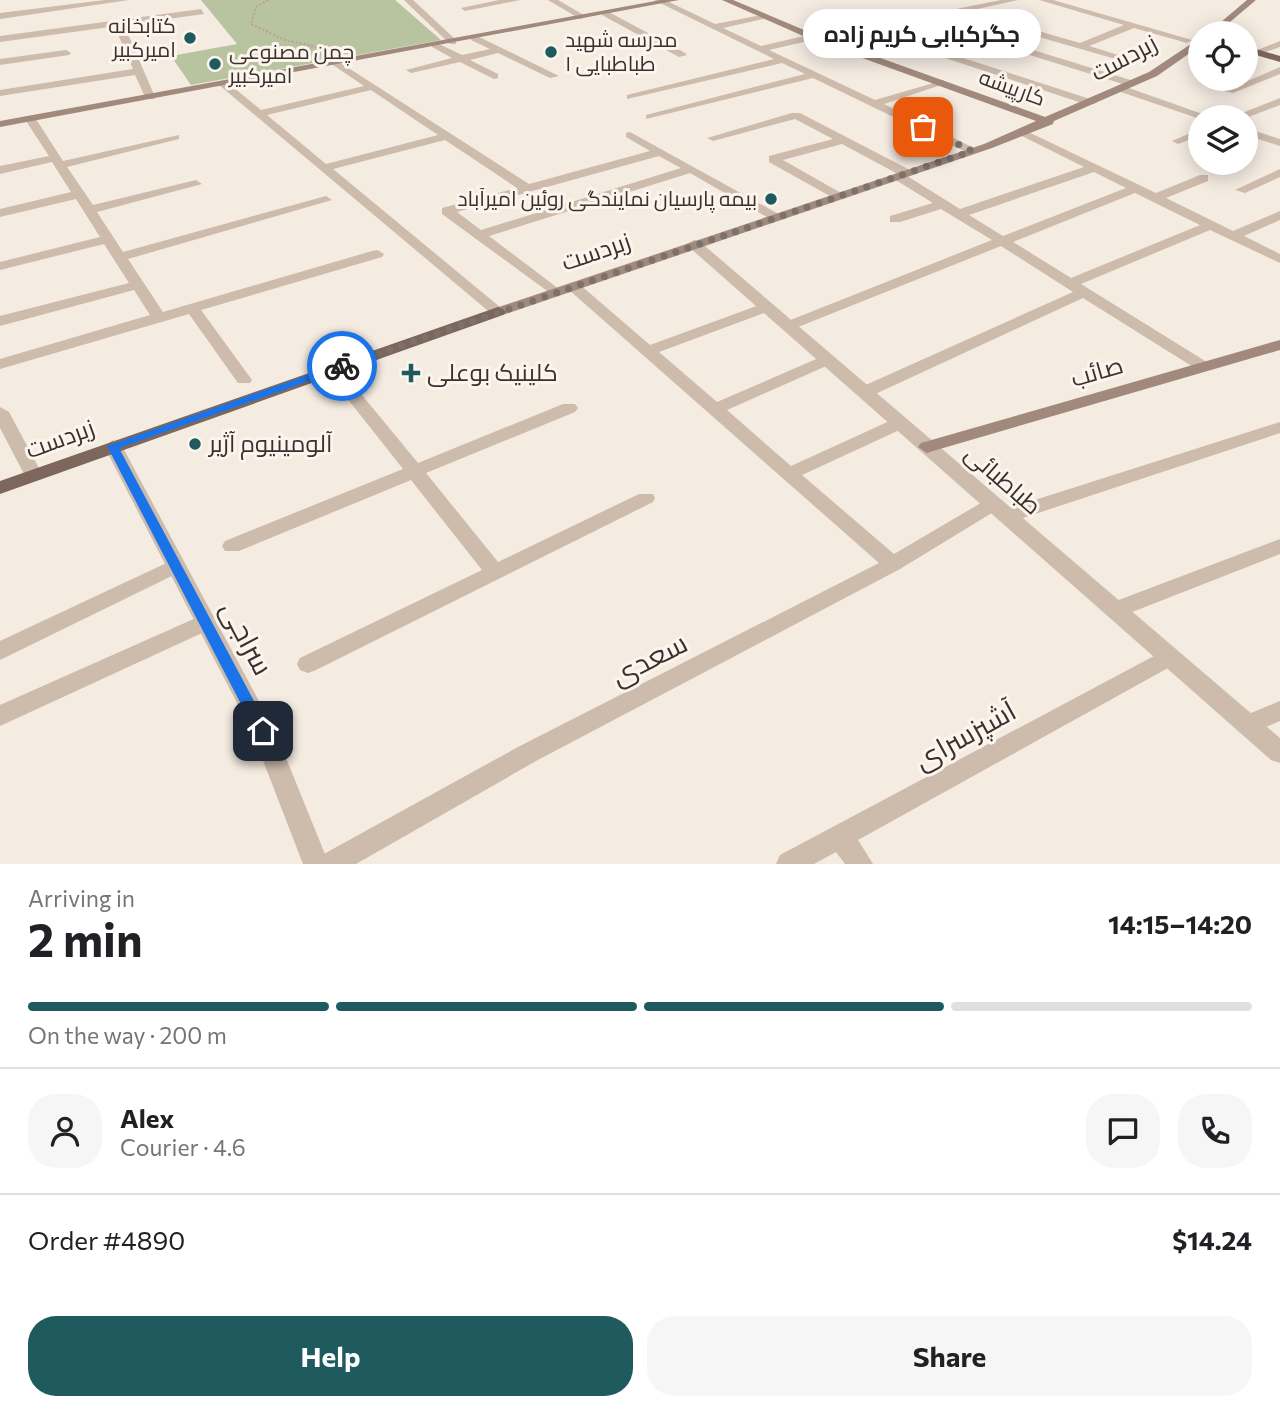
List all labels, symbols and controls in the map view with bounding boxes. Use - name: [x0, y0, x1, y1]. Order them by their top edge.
- callout: جگرکبابی کریم زاده: [804, 8, 1042, 57]
- place label: کتابخانه امیرکبیر: [108, 12, 176, 62]
- text: جگرکبابی کریم زاده: [824, 19, 1020, 47]
- map controls: [1188, 21, 1258, 175]
- button: locate: [1188, 21, 1258, 91]
- place label: مدرسه شهید طباطبایی ۱: [565, 26, 677, 77]
- street label: زبردست: [1085, 27, 1161, 86]
- marker: کتابخانه امیرکبیر: [182, 30, 198, 46]
- place label: چمن مصنوعی امیرکبیر: [228, 38, 354, 88]
- marker: مدرسه شهید طباطبایی ۱: [543, 44, 559, 60]
- marker: چمن مصنوعی امیرکبیر: [207, 56, 223, 72]
- street label: کارپیشه: [975, 63, 1049, 113]
- pin: [893, 97, 953, 157]
- button: layers: [1188, 105, 1258, 175]
- icon: bag: [904, 108, 942, 146]
- place label: بیمه پارسیان نمایندگی روئین امیرآباد: [457, 185, 757, 213]
- marker: بیمه پارسیان نمایندگی روئین امیرآباد: [763, 191, 779, 207]
- street label: زبردست: [557, 225, 634, 276]
- courier: [307, 331, 377, 401]
- icon: bike: [323, 347, 361, 385]
- street label: صائب: [1067, 349, 1126, 392]
- place label: کلینیک بوعلی: [427, 357, 558, 387]
- marker: کلینیک بوعلی: [401, 363, 421, 383]
- street label: زبردست: [21, 412, 98, 463]
- place label: آلومینیوم آژیر: [207, 428, 333, 460]
- marker: آلومینیوم آژیر: [187, 436, 203, 452]
- street label: طباطبائی: [959, 438, 1048, 521]
- street label: سراجی: [213, 595, 281, 681]
- street label: سعدی: [605, 625, 693, 693]
- street label: آشپزسرای: [908, 692, 1023, 779]
- pin: [233, 701, 293, 761]
- icon: home: [244, 712, 282, 750]
- text: Arriving in: [28, 884, 135, 912]
- text: 14:15–14:20: [1108, 908, 1252, 939]
- text: 2 min: [28, 910, 143, 966]
- text: On the way · 200 m: [28, 1021, 227, 1049]
- button: person: [28, 1094, 102, 1168]
- button: chat: [1086, 1094, 1160, 1168]
- button: phone: [1178, 1094, 1252, 1168]
- text: Alex: [120, 1102, 174, 1133]
- text: Courier · 4.6: [120, 1133, 246, 1161]
- text: Order #4890: [28, 1224, 185, 1255]
- text: $14.24: [1172, 1224, 1252, 1255]
- button: Help: [28, 1316, 633, 1396]
- button: Share: [647, 1316, 1252, 1396]

